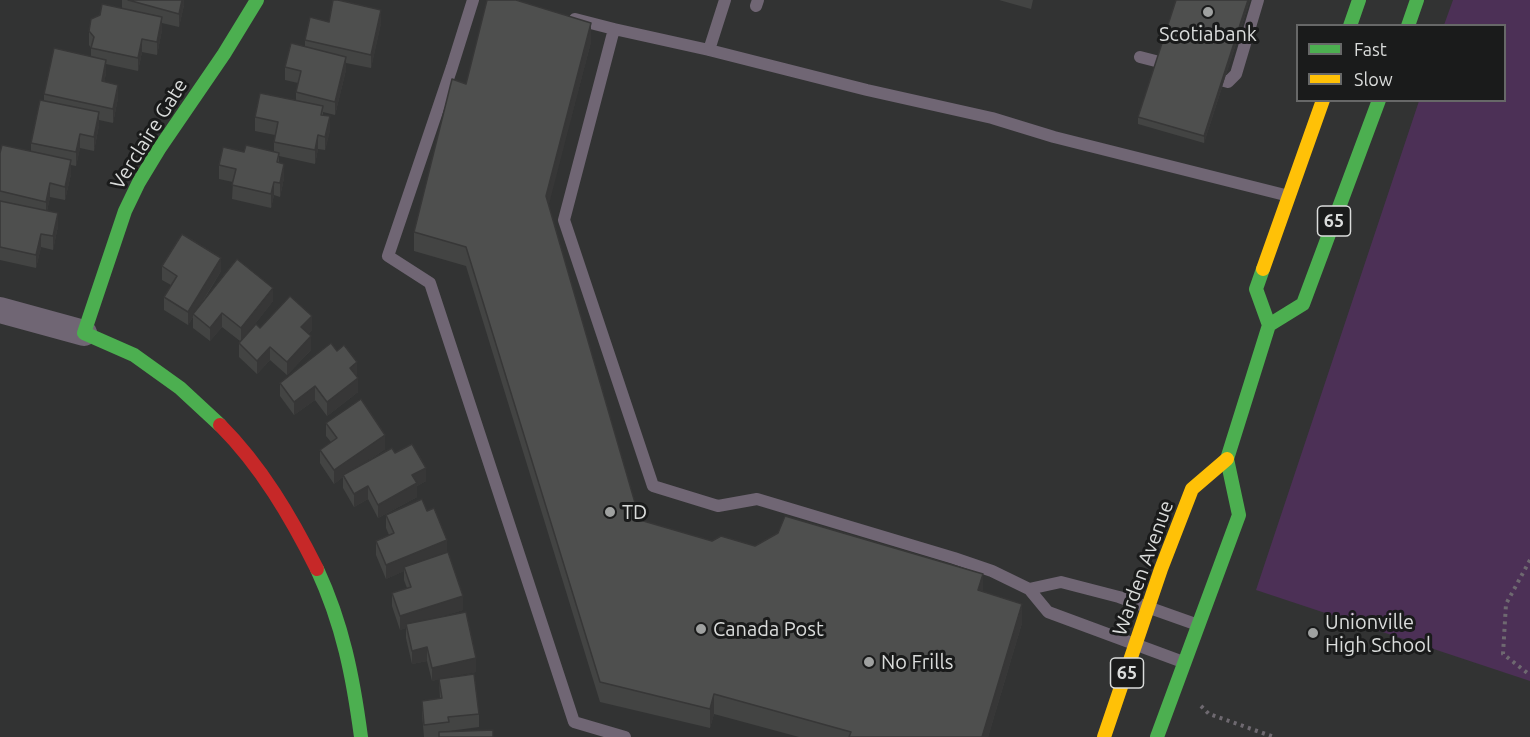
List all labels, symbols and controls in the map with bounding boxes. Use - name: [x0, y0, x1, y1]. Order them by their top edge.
- marker: Scotiabank: [1201, 5, 1215, 19]
- place label: Scotiabank: [1159, 22, 1257, 46]
- legend: [1296, 24, 1506, 102]
- text: Fast: [1354, 39, 1387, 59]
- text: Slow: [1354, 69, 1393, 89]
- street label: Verclaire Gate: [105, 74, 193, 194]
- road number: 65: [1318, 206, 1350, 236]
- street label: Warden Avenue: [1107, 497, 1179, 639]
- place label: TD: [622, 500, 647, 524]
- marker: TD: [603, 505, 617, 519]
- place label: Unionville High School: [1325, 610, 1431, 657]
- place label: Canada Post: [713, 617, 824, 641]
- marker: Canada Post: [694, 622, 708, 636]
- marker: Unionville High School: [1306, 626, 1320, 640]
- place label: No Frills: [881, 650, 953, 674]
- marker: No Frills: [862, 655, 876, 669]
- road number: 65: [1110, 658, 1144, 688]

